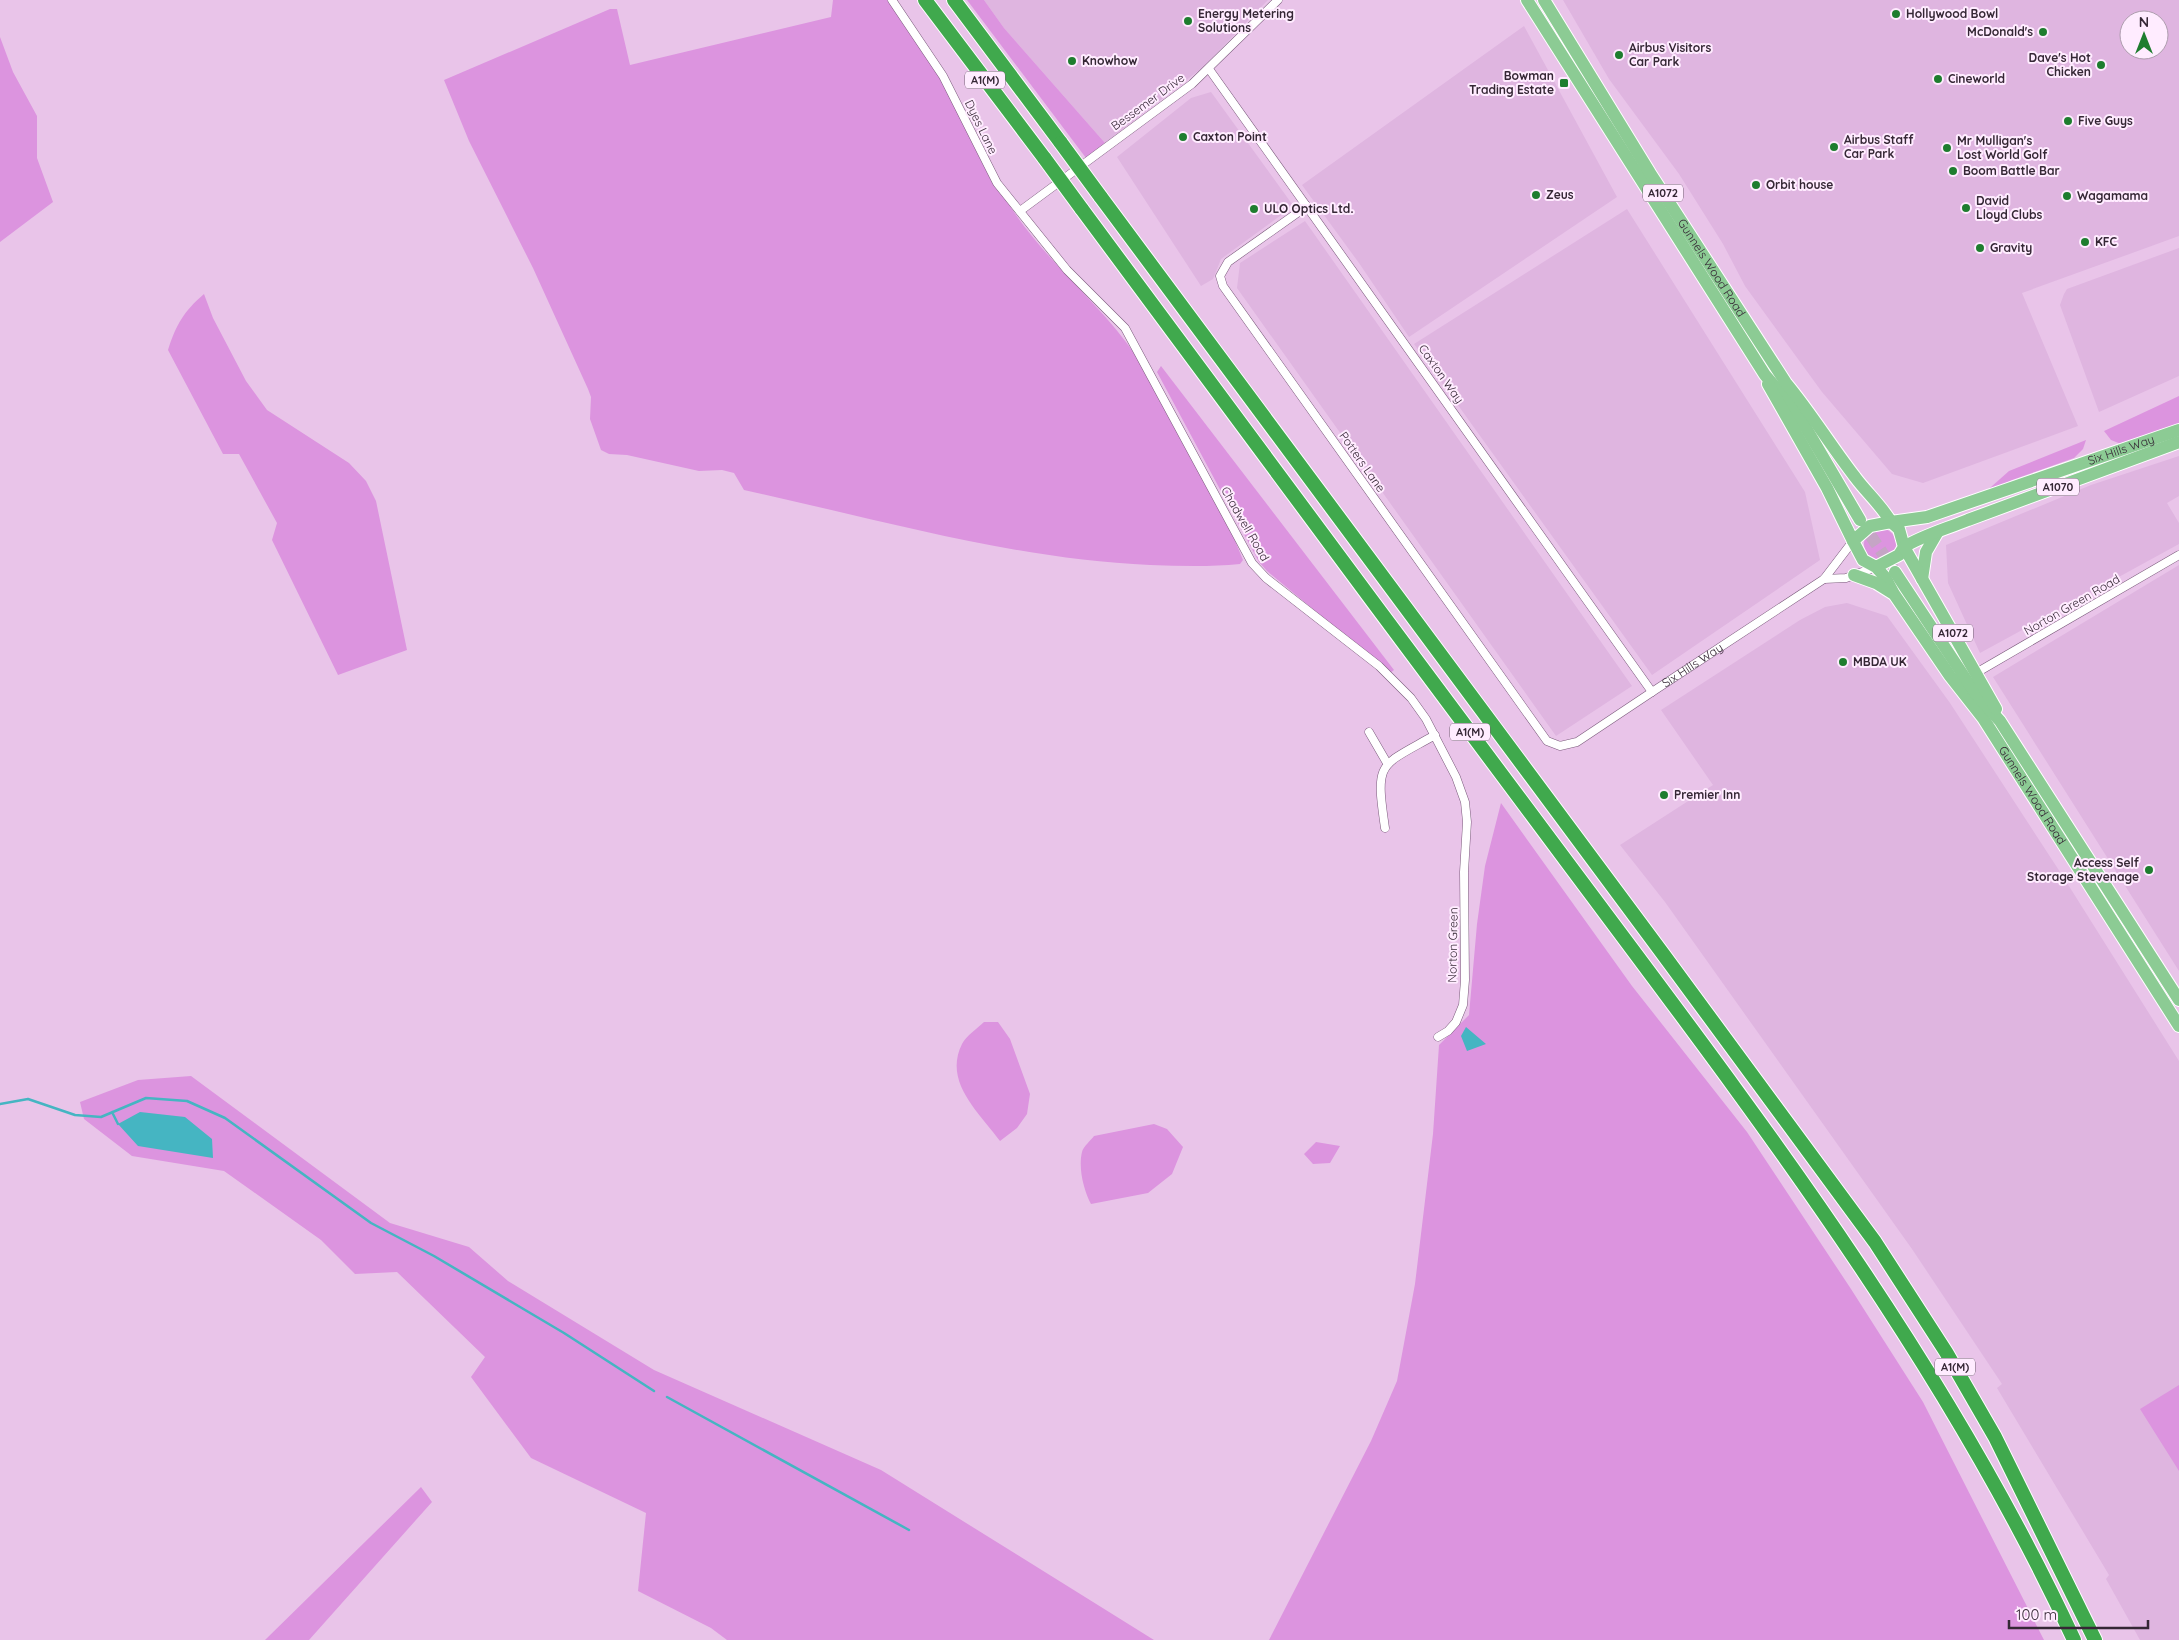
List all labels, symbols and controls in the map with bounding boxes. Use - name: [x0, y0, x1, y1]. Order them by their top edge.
- place label: Energy Metering Solutions: [1198, 6, 1294, 35]
- place label: Hollywood Bowl: [1906, 6, 1998, 21]
- marker: Hollywood Bowl: [1890, 8, 1902, 20]
- north arrow: [2119, 10, 2169, 60]
- text: N: [2139, 13, 2149, 31]
- marker: Energy Metering Solutions: [1182, 15, 1194, 27]
- place label: McDonald's: [1967, 24, 2033, 39]
- marker: McDonald's: [2037, 26, 2049, 38]
- place label: Airbus Visitors Car Park: [1629, 40, 1712, 69]
- marker: Airbus Visitors Car Park: [1613, 49, 1625, 61]
- place label: Dave's Hot Chicken: [2029, 50, 2091, 79]
- place label: Knowhow: [1082, 53, 1137, 68]
- marker: Knowhow: [1066, 55, 1078, 67]
- marker: Dave's Hot Chicken: [2095, 59, 2107, 71]
- place label: Bowman Trading Estate: [1469, 68, 1554, 97]
- street label: Bessemer Drive: [1108, 70, 1188, 133]
- place label: Cineworld: [1948, 71, 2005, 86]
- road number: A1(M): [965, 72, 1005, 88]
- marker: Cineworld: [1932, 73, 1944, 85]
- marker: Bowman Trading Estate: [1558, 77, 1570, 89]
- street label: Dyes Lane: [962, 97, 1001, 157]
- place label: Five Guys: [2078, 113, 2133, 128]
- marker: Five Guys: [2062, 115, 2074, 127]
- place label: Caxton Point: [1193, 129, 1267, 144]
- marker: Caxton Point: [1177, 131, 1189, 143]
- place label: Airbus Staff Car Park: [1844, 132, 1914, 161]
- place label: Mr Mulligan's Lost World Golf: [1957, 133, 2048, 162]
- marker: Airbus Staff Car Park: [1828, 141, 1840, 153]
- marker: Mr Mulligan's Lost World Golf: [1941, 142, 1953, 154]
- place label: Boom Battle Bar: [1963, 163, 2060, 178]
- marker: Boom Battle Bar: [1947, 165, 1959, 177]
- place label: Orbit house: [1766, 177, 1833, 192]
- marker: Orbit house: [1750, 179, 1762, 191]
- road number: A1072: [1643, 184, 1683, 202]
- place label: Zeus: [1546, 187, 1574, 202]
- place label: Wagamama: [2077, 188, 2148, 203]
- marker: Zeus: [1530, 189, 1542, 201]
- marker: Wagamama: [2061, 190, 2073, 202]
- place label: David Lloyd Clubs: [1976, 193, 2043, 222]
- place label: ULO Optics Ltd.: [1264, 201, 1353, 216]
- marker: David Lloyd Clubs: [1960, 202, 1972, 214]
- marker: ULO Optics Ltd.: [1248, 203, 1260, 215]
- street label: Gunnels Wood Road: [1675, 216, 1749, 320]
- place label: KFC: [2095, 234, 2117, 249]
- marker: KFC: [2079, 236, 2091, 248]
- place label: Gravity: [1990, 240, 2032, 255]
- marker: Gravity: [1974, 242, 1986, 254]
- street label: Caxton Way: [1416, 341, 1467, 406]
- street label: Potters Lane: [1336, 429, 1389, 495]
- street label: Six Hills Way: [2085, 431, 2156, 468]
- road number: A1070: [2037, 478, 2079, 496]
- street label: Chadwell Road: [1218, 484, 1273, 564]
- street label: Norton Green Road: [2021, 571, 2122, 638]
- road number: A1072: [1933, 624, 1973, 641]
- street label: Six Hills Way: [1659, 640, 1725, 690]
- place label: MBDA UK: [1853, 654, 1907, 669]
- marker: MBDA UK: [1837, 656, 1849, 668]
- road number: A1(M): [1450, 724, 1490, 740]
- street label: Gunnels Wood Road: [1996, 743, 2069, 847]
- place label: Premier Inn: [1674, 787, 1740, 802]
- marker: Premier Inn: [1658, 789, 1670, 801]
- place label: Access Self Storage Stevenage: [2027, 855, 2140, 884]
- marker: Access Self Storage Stevenage: [2143, 864, 2155, 876]
- street label: Norton Green: [1444, 907, 1461, 983]
- road number: A1(M): [1935, 1358, 1975, 1375]
- scale bar: [2009, 1598, 2148, 1630]
- text: 100 m: [2016, 1605, 2057, 1624]

